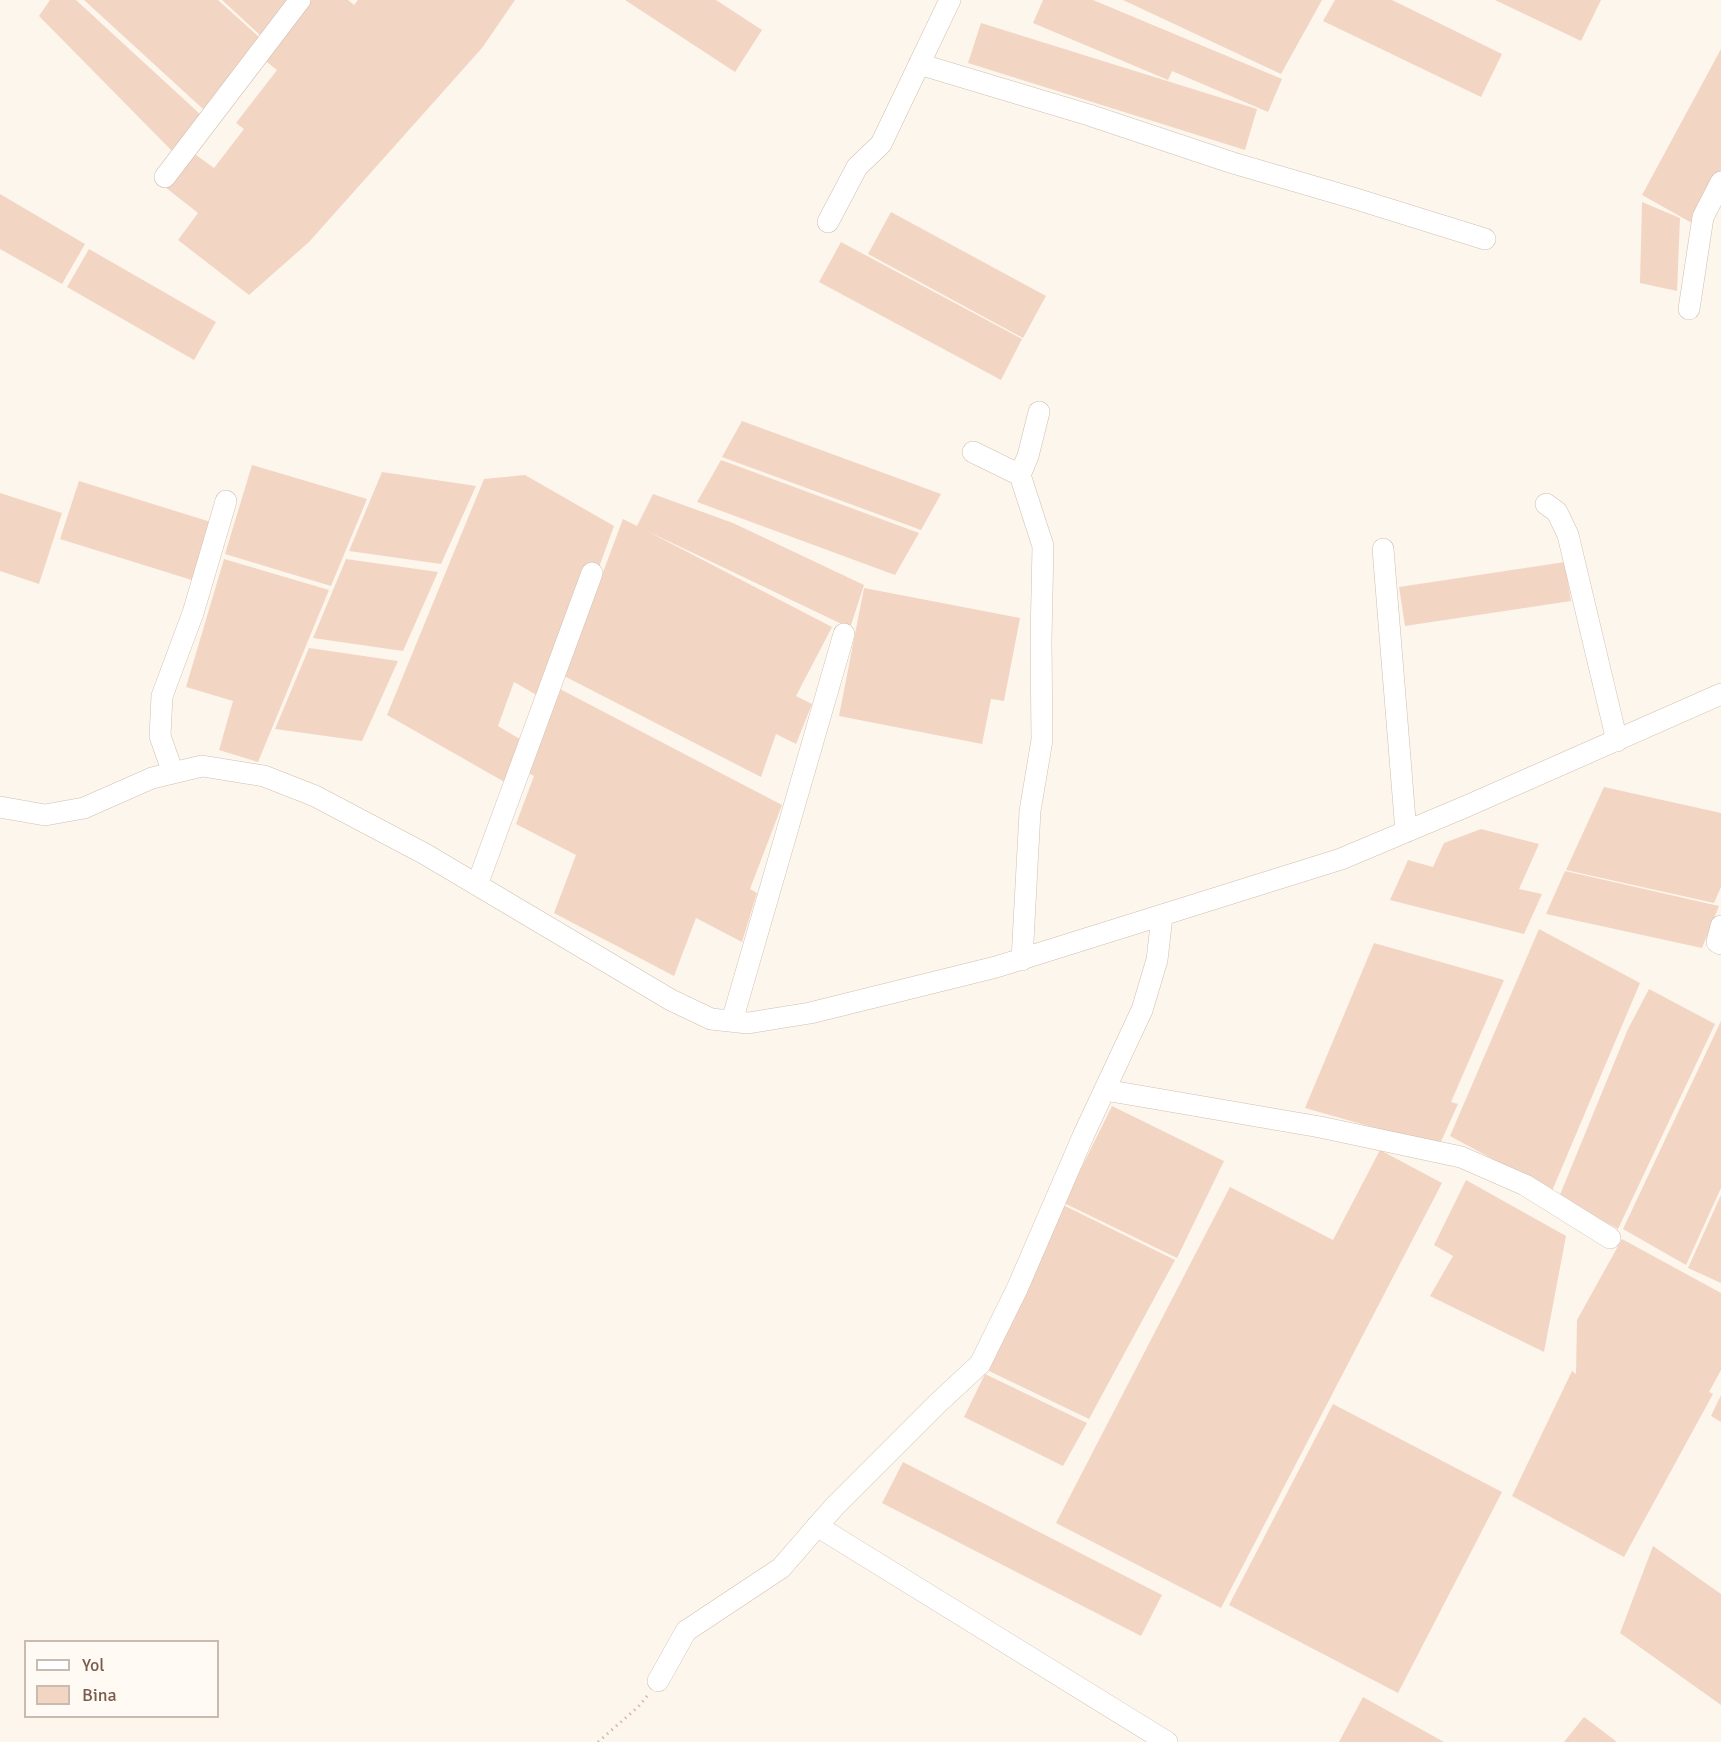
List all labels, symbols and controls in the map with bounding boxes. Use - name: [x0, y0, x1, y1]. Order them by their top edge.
- legend: [24, 1640, 219, 1718]
- text: Yol: [82, 1654, 105, 1676]
- text: Bina: [82, 1684, 117, 1706]

